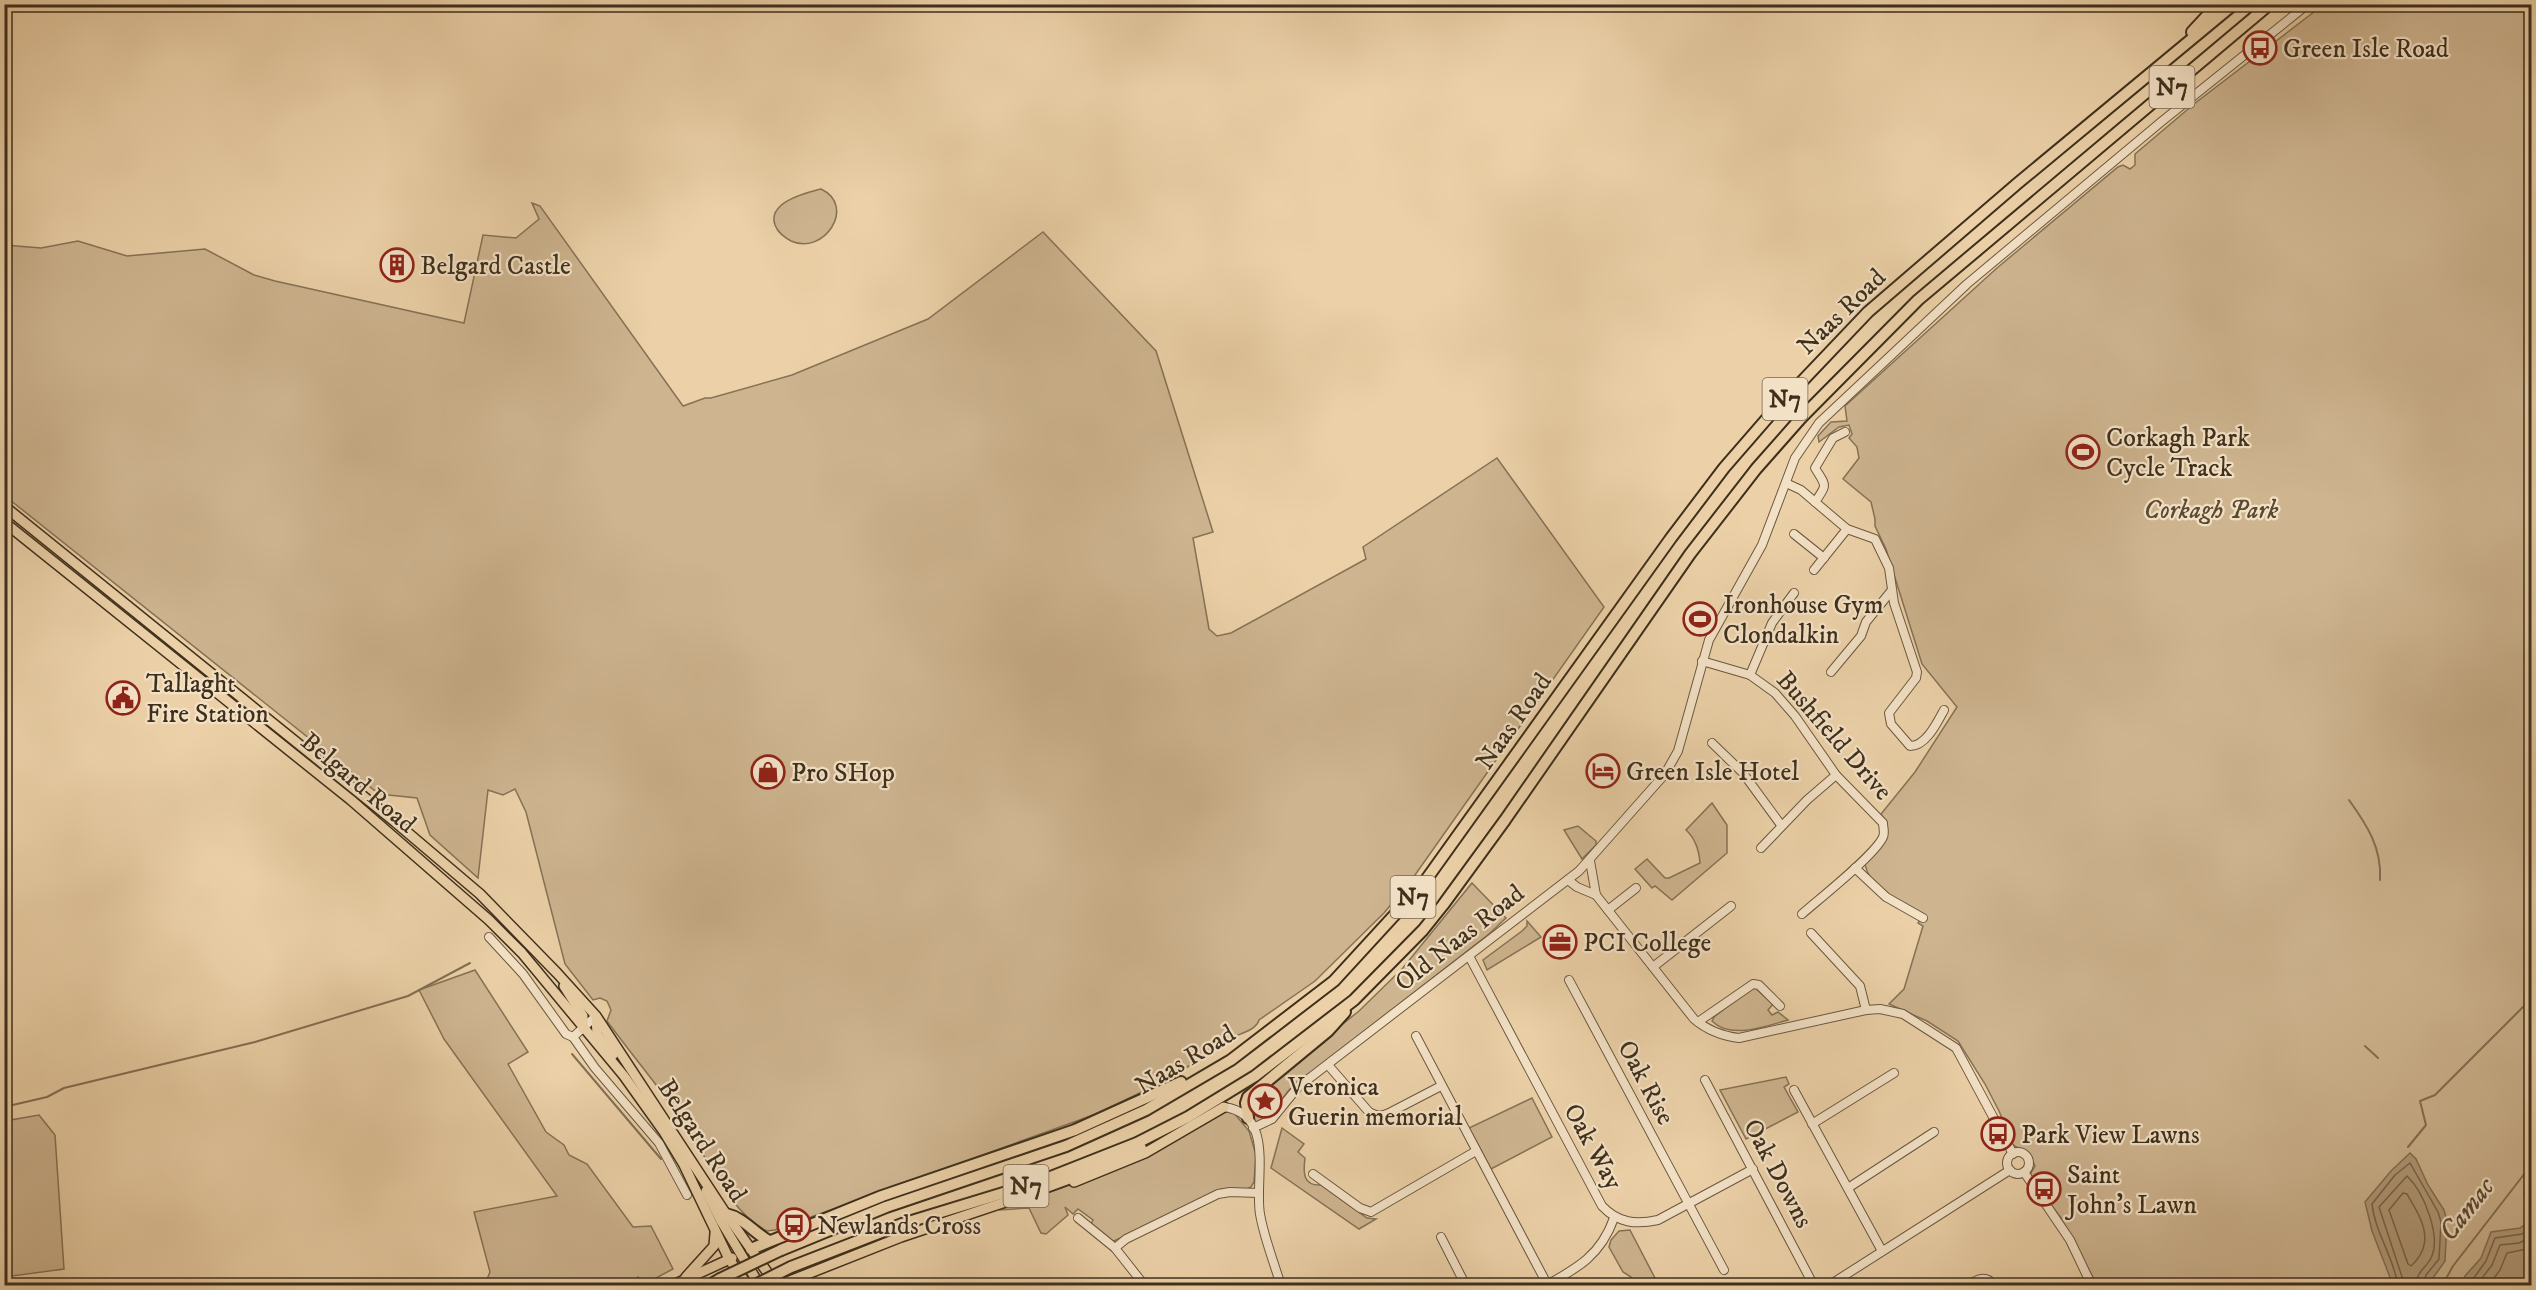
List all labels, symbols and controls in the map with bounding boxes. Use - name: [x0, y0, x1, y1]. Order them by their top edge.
- bus stop icon: Green Isle Road: [2242, 30, 2278, 66]
- place label: Green Isle Road: [2283, 33, 2449, 66]
- road number: N7: [2150, 66, 2194, 108]
- building icon: Belgard Castle: [379, 247, 415, 283]
- place label: Belgard Castle: [420, 250, 571, 283]
- street label: Naas Road: [1791, 262, 1893, 362]
- road number: N7: [1762, 378, 1808, 420]
- place label: Corkagh Park Cycle Track: [2106, 422, 2250, 485]
- sports icon: Corkagh Park Cycle Track: [2065, 434, 2101, 470]
- park label: Corkagh Park: [2144, 494, 2279, 527]
- place label: Ironhouse Gym Clondalkin: [1723, 589, 1883, 652]
- sports icon: Ironhouse Gym Clondalkin: [1682, 601, 1718, 637]
- street label: Bushfield Drive: [1769, 664, 1899, 808]
- street label: Naas Road: [1469, 667, 1560, 777]
- place label: Tallaght Fire Station: [146, 668, 269, 731]
- public building icon: Tallaght Fire Station: [105, 680, 141, 716]
- street label: Belgard Road: [294, 725, 423, 841]
- hotel icon: Green Isle Hotel: [1585, 753, 1621, 789]
- shop icon: Pro SHop: [750, 754, 786, 790]
- place label: Green Isle Hotel: [1626, 756, 1799, 789]
- place label: Pro SHop: [791, 757, 895, 790]
- road number: N7: [1390, 876, 1436, 918]
- street label: Old Naas Road: [1389, 877, 1531, 999]
- office icon: PCI College: [1542, 924, 1578, 960]
- place label: PCI College: [1583, 927, 1711, 960]
- street label: Naas Road: [1130, 1018, 1242, 1103]
- street label: Oak Rise: [1610, 1035, 1682, 1131]
- place label: Veronica Guerin memorial: [1287, 1071, 1463, 1134]
- street label: Belgard Road: [650, 1073, 754, 1209]
- place icon: Veronica Guerin memorial: [1247, 1083, 1283, 1119]
- street label: Oak Way: [1556, 1098, 1630, 1196]
- street label: Oak Downs: [1735, 1114, 1820, 1234]
- bus stop icon: Park View Lawns: [1980, 1116, 2016, 1152]
- place label: Park View Lawns: [2021, 1119, 2200, 1152]
- place label: Saint John's Lawn: [2065, 1159, 2197, 1222]
- road number: N7: [1004, 1165, 1048, 1207]
- water label: Camac: [2431, 1170, 2503, 1248]
- bus stop icon: Saint John's Lawn: [2026, 1171, 2062, 1207]
- bus stop icon: Newlands Cross: [776, 1207, 812, 1243]
- place label: Newlands Cross: [817, 1210, 981, 1243]

